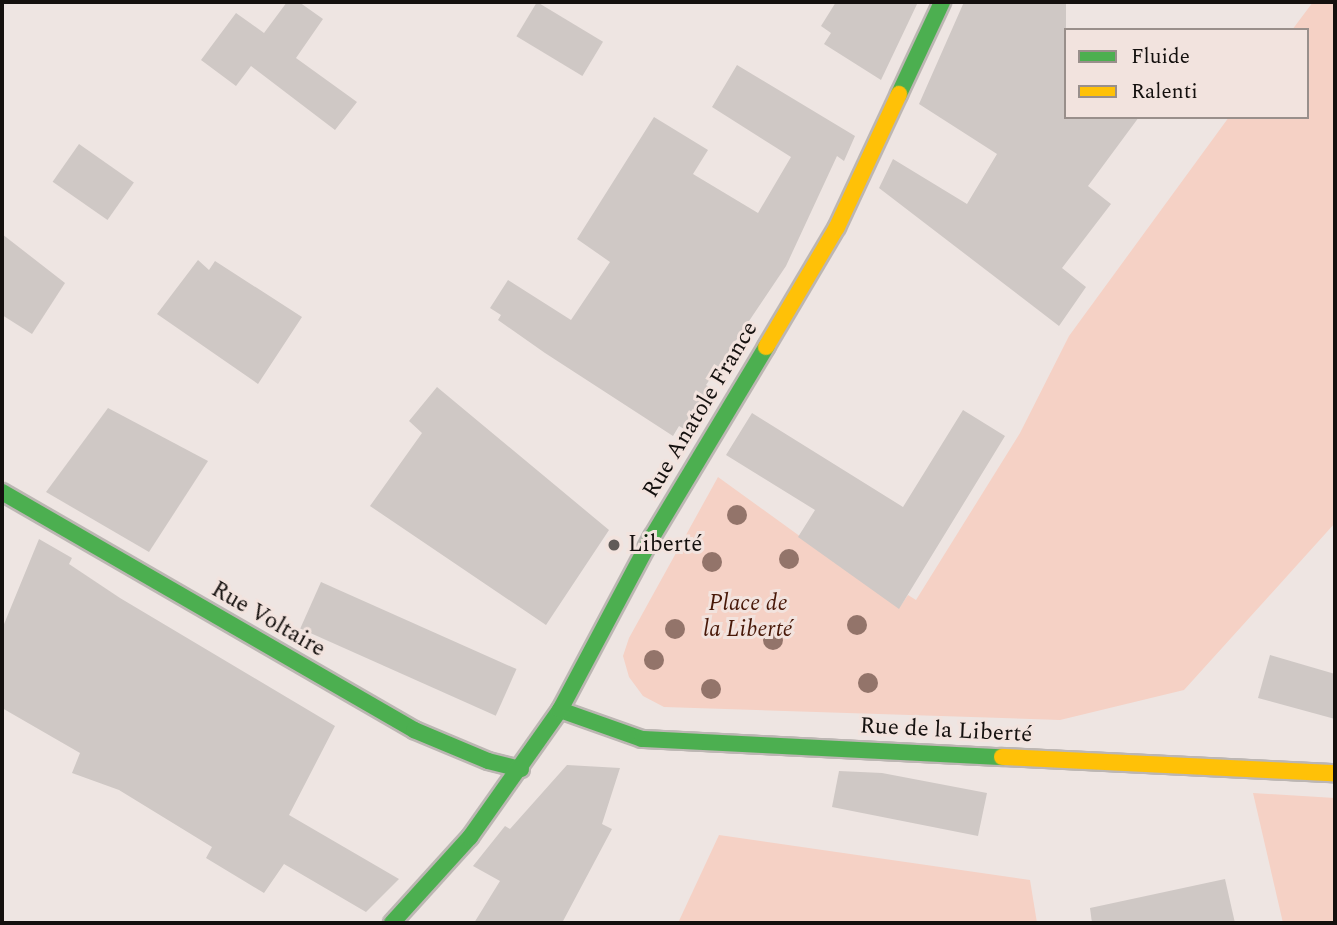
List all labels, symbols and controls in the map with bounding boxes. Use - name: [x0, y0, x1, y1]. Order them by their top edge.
- legend: [1064, 28, 1309, 119]
- text: Fluide: [1131, 41, 1190, 73]
- text: Ralenti: [1131, 76, 1198, 108]
- street label: Rue Anatole France: [638, 317, 764, 503]
- place label: Liberté: [628, 531, 702, 559]
- marker: Liberté: [606, 537, 622, 553]
- street label: Rue Voltaire: [206, 576, 330, 664]
- park label: Place de la Liberté: [703, 590, 793, 644]
- street label: Rue de la Liberté: [859, 713, 1033, 749]

